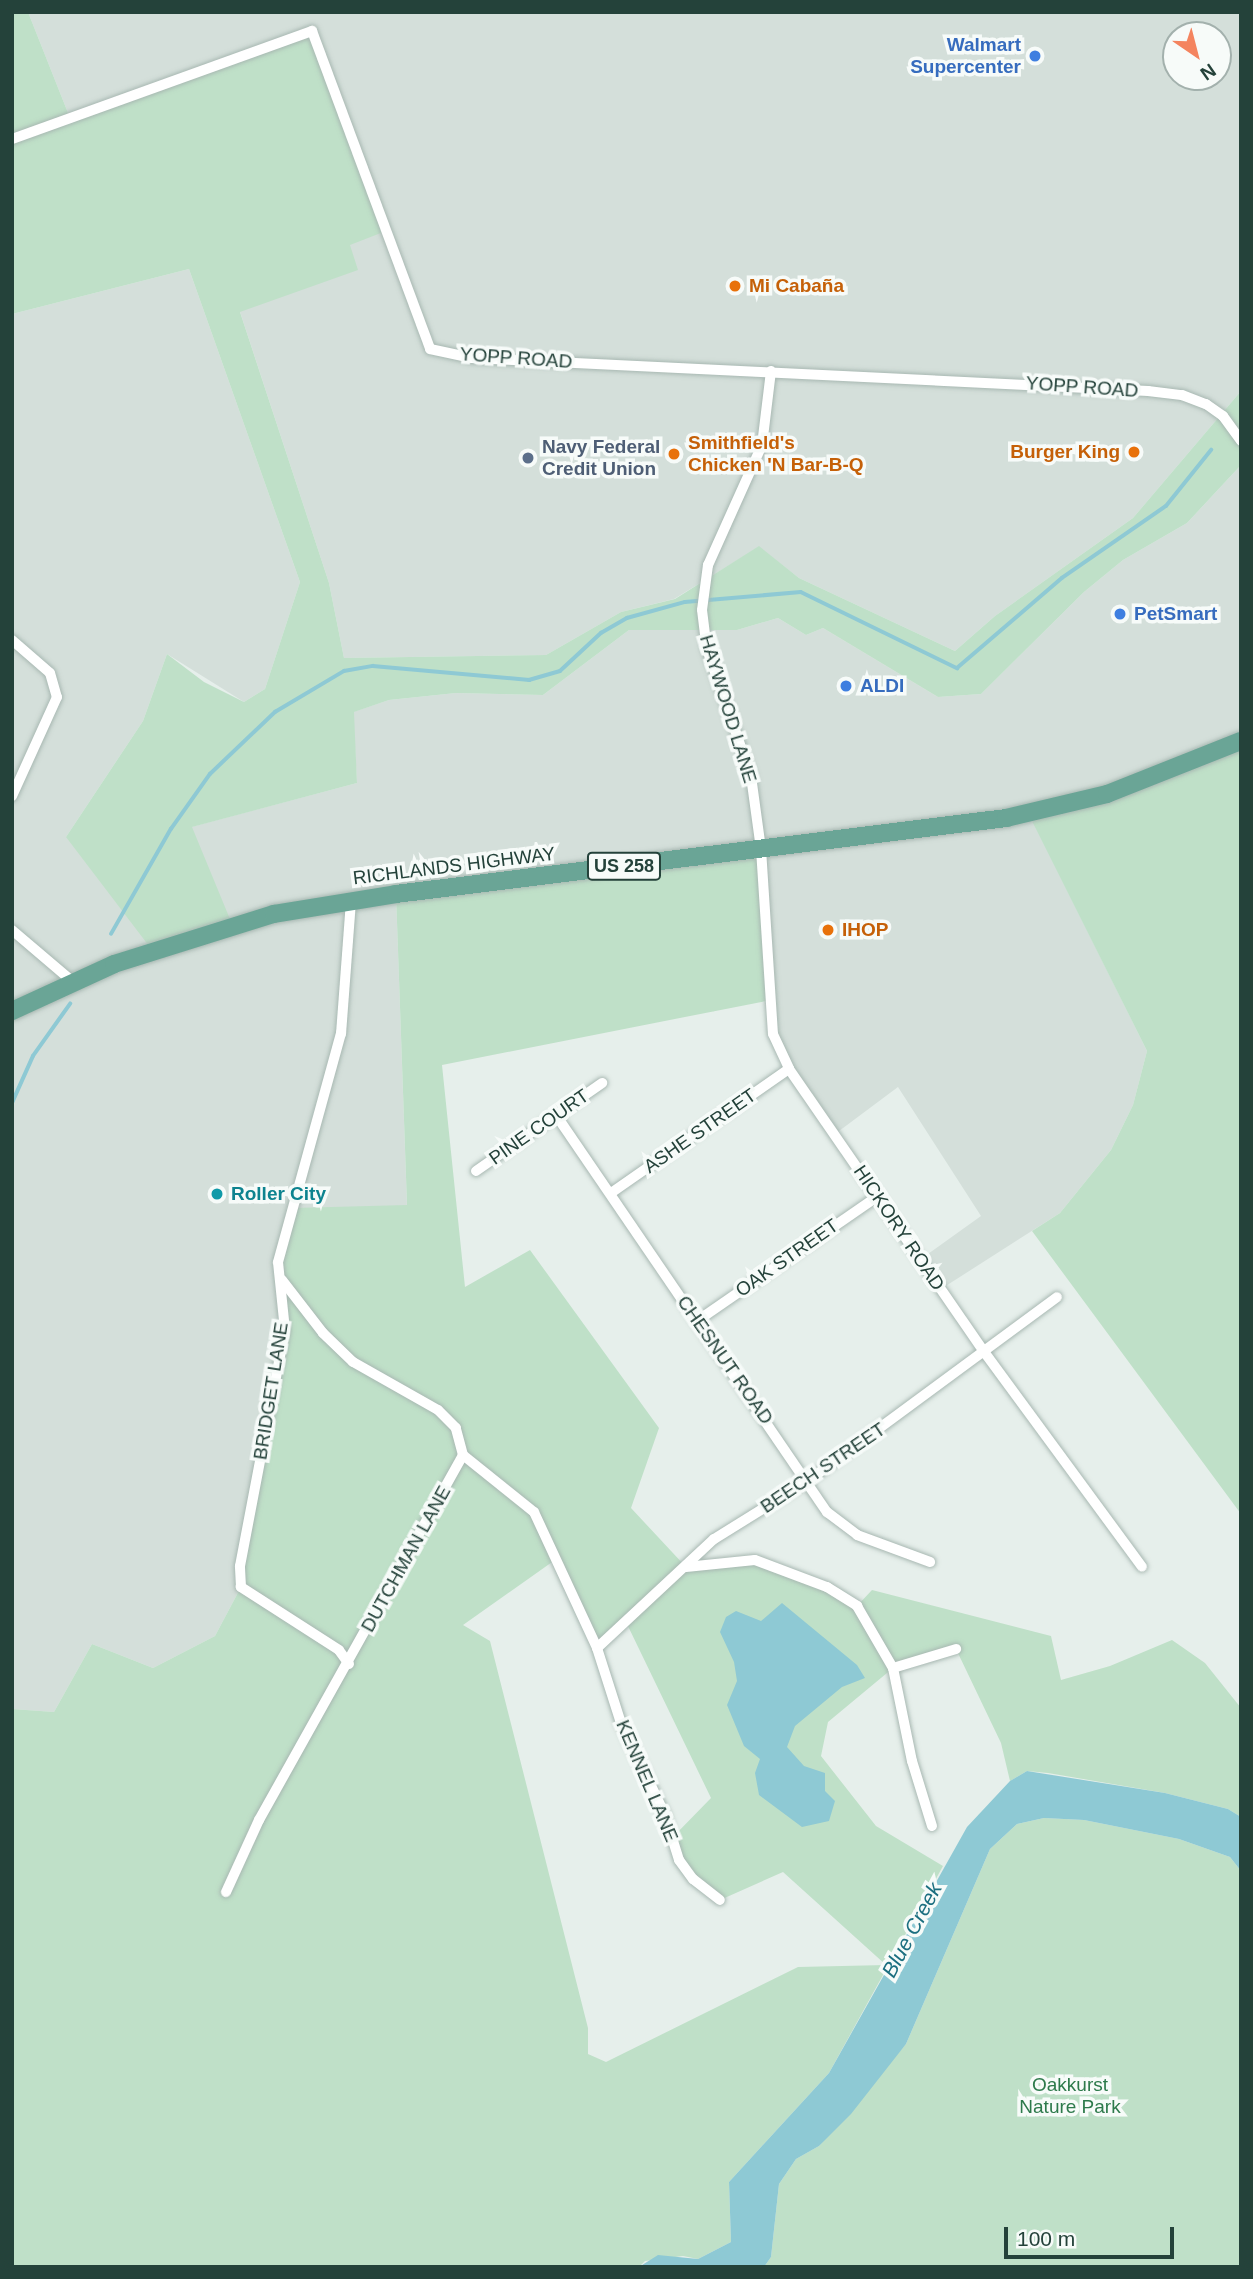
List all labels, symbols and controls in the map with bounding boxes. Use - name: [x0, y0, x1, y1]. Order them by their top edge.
- north arrow: [1162, 21, 1232, 91]
- place label: Walmart Supercenter: [910, 34, 1021, 78]
- marker: Walmart Supercenter: [1027, 48, 1043, 64]
- text: N: [1197, 59, 1220, 85]
- place label: Mi Cabaña: [749, 275, 844, 297]
- marker: Mi Cabaña: [727, 278, 743, 294]
- street label: YOPP ROAD: [459, 343, 573, 373]
- street label: YOPP ROAD: [1025, 372, 1139, 402]
- place label: Smithfield's Chicken 'N Bar-B-Q: [688, 432, 864, 476]
- place label: Navy Federal Credit Union: [542, 436, 660, 480]
- place label: Burger King: [1010, 441, 1120, 463]
- marker: Burger King: [1126, 444, 1142, 460]
- marker: Smithfield's Chicken 'N Bar-B-Q: [666, 446, 682, 462]
- marker: Navy Federal Credit Union: [520, 450, 536, 466]
- place label: PetSmart: [1134, 603, 1217, 625]
- marker: PetSmart: [1112, 606, 1128, 622]
- street label: HAYWOOD LANE: [695, 632, 761, 786]
- place label: ALDI: [860, 675, 904, 697]
- marker: ALDI: [838, 678, 854, 694]
- street label: RICHLANDS HIGHWAY: [352, 842, 556, 890]
- road number: US 258: [586, 852, 662, 880]
- place label: IHOP: [842, 919, 888, 941]
- marker: IHOP: [820, 922, 836, 938]
- street label: PINE COURT: [485, 1084, 593, 1170]
- street label: ASHE STREET: [639, 1084, 761, 1178]
- street label: HICKORY ROAD: [849, 1161, 949, 1295]
- place label: Roller City: [231, 1183, 326, 1205]
- marker: Roller City: [209, 1186, 225, 1202]
- street label: OAK STREET: [731, 1214, 843, 1302]
- street label: CHESNUT ROAD: [672, 1291, 778, 1429]
- street label: BRIDGET LANE: [249, 1320, 293, 1462]
- street label: BEECH STREET: [756, 1418, 890, 1518]
- street label: DUTCHMAN LANE: [356, 1482, 456, 1636]
- street label: KENNEL LANE: [611, 1716, 683, 1846]
- water label: Blue Creek: [876, 1878, 948, 1982]
- park label: Oakkurst Nature Park: [1019, 2074, 1121, 2118]
- scale bar: [1008, 2212, 1178, 2256]
- text: 100 m: [1017, 2227, 1075, 2250]

